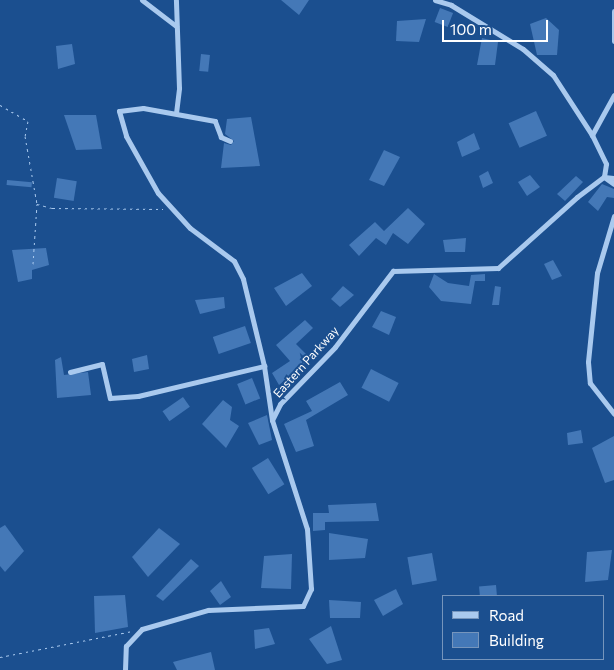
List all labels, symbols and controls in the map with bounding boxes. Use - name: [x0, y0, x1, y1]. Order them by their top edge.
- scale bar: [444, 10, 550, 42]
- text: 100 m: [450, 20, 492, 38]
- street label: Eastern Parkway: [270, 323, 342, 401]
- legend: [442, 595, 604, 660]
- text: Road: [489, 606, 524, 624]
- text: Building: [489, 631, 544, 649]

